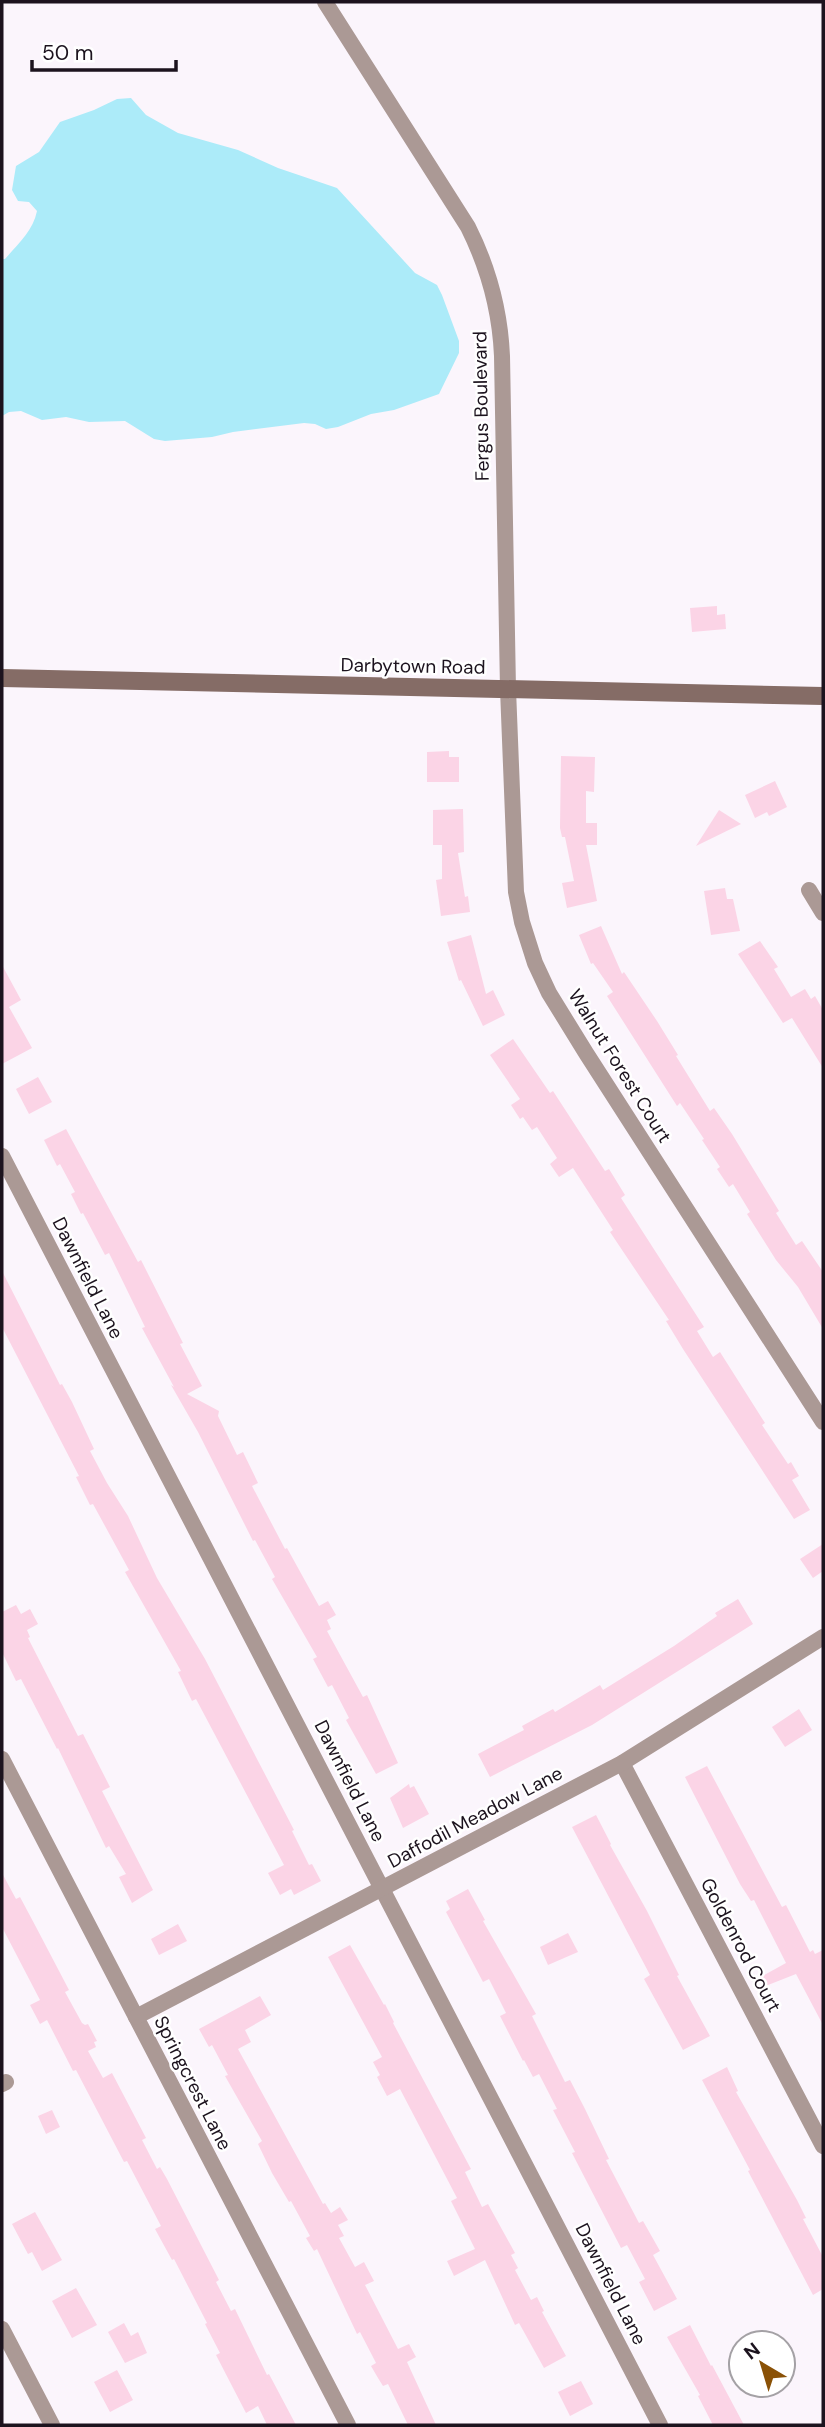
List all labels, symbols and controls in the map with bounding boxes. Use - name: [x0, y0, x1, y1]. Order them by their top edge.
- scale bar: [32, 28, 175, 72]
- text: 50 m: [42, 39, 93, 67]
- street label: Fergus Boulevard: [467, 331, 495, 481]
- street label: Darbytown Road: [340, 652, 486, 680]
- street label: Walnut Forest Court: [563, 984, 677, 1148]
- street label: Dawnfield Lane: [47, 1213, 129, 1343]
- street label: Dawnfield Lane: [309, 1716, 391, 1846]
- street label: Daffodil Meadow Lane: [383, 1760, 567, 1874]
- street label: Goldenrod Court: [695, 1873, 787, 2017]
- street label: Springcrest Lane: [148, 2012, 238, 2154]
- street label: Dawnfield Lane: [570, 2219, 652, 2349]
- north arrow: [727, 2329, 797, 2399]
- text: N: [739, 2337, 765, 2365]

